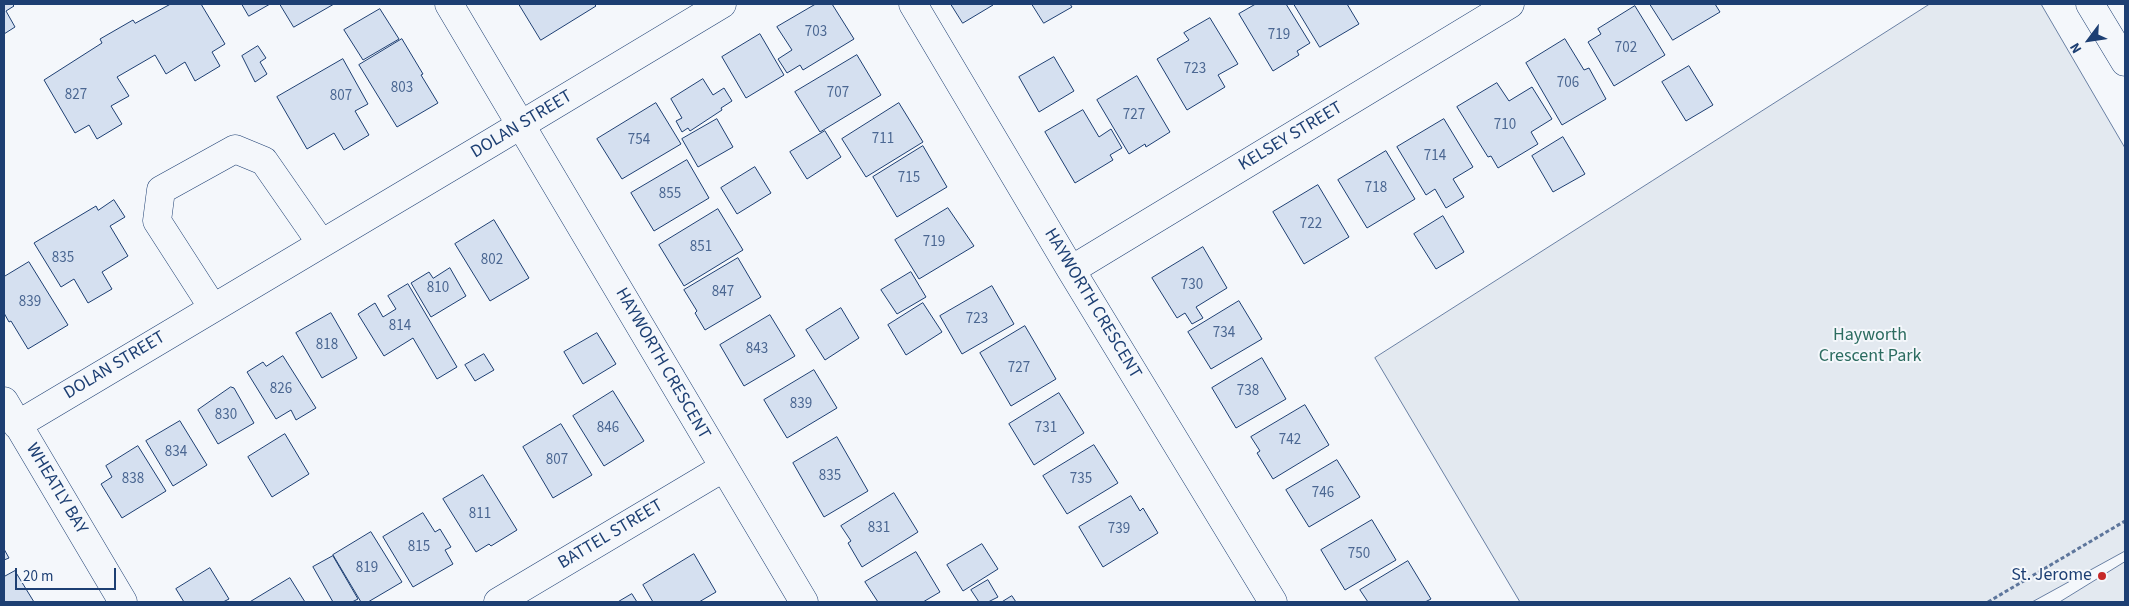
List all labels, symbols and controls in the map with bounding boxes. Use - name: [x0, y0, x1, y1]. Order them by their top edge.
- north arrow: [2064, 15, 2114, 65]
- house number: 703: [805, 24, 827, 42]
- house number: 719: [1268, 27, 1290, 45]
- text: N: [2065, 39, 2087, 57]
- house number: 702: [1615, 40, 1637, 58]
- house number: 723: [1184, 61, 1206, 79]
- house number: 706: [1557, 75, 1579, 93]
- house number: 803: [391, 80, 413, 98]
- house number: 707: [827, 85, 849, 103]
- street label: DOLAN STREET: [467, 86, 577, 164]
- house number: 827: [65, 87, 87, 105]
- house number: 807: [330, 88, 352, 106]
- street label: KELSEY STREET: [1235, 98, 1347, 176]
- house number: 727: [1123, 107, 1145, 125]
- house number: 710: [1494, 117, 1516, 135]
- house number: 711: [872, 131, 894, 149]
- house number: 754: [628, 132, 650, 150]
- house number: 714: [1424, 148, 1446, 166]
- house number: 715: [898, 170, 920, 188]
- house number: 718: [1365, 180, 1387, 198]
- house number: 855: [659, 186, 681, 204]
- house number: 722: [1300, 216, 1322, 234]
- street label: HAYWORTH CRESCENT: [1039, 225, 1145, 383]
- house number: 719: [923, 234, 945, 252]
- house number: 851: [690, 239, 712, 257]
- house number: 835: [52, 250, 74, 268]
- house number: 802: [481, 252, 503, 270]
- house number: 730: [1181, 277, 1203, 295]
- house number: 810: [427, 280, 449, 298]
- street label: HAYWORTH CRESCENT: [610, 284, 714, 444]
- house number: 847: [712, 284, 734, 302]
- house number: 839: [19, 294, 41, 312]
- house number: 723: [966, 311, 988, 329]
- house number: 814: [389, 318, 411, 336]
- house number: 734: [1213, 325, 1235, 343]
- park label: Hayworth Crescent Park: [1819, 325, 1921, 368]
- street label: DOLAN STREET: [60, 327, 170, 405]
- house number: 818: [316, 337, 338, 355]
- house number: 843: [746, 341, 768, 359]
- house number: 727: [1008, 360, 1030, 378]
- house number: 826: [270, 381, 292, 399]
- house number: 738: [1237, 383, 1259, 401]
- house number: 839: [790, 396, 812, 414]
- house number: 830: [215, 407, 237, 425]
- house number: 846: [597, 420, 619, 438]
- house number: 731: [1035, 420, 1057, 438]
- house number: 742: [1279, 432, 1301, 450]
- street label: WHEATLY BAY: [20, 440, 92, 538]
- house number: 834: [165, 444, 187, 462]
- house number: 807: [546, 452, 568, 470]
- house number: 835: [819, 468, 841, 486]
- house number: 838: [122, 471, 144, 489]
- house number: 735: [1070, 471, 1092, 489]
- house number: 746: [1312, 485, 1334, 503]
- street label: BATTEL STREET: [555, 495, 667, 575]
- house number: 811: [469, 506, 491, 524]
- house number: 831: [868, 520, 890, 538]
- house number: 739: [1108, 521, 1130, 539]
- house number: 815: [408, 539, 430, 557]
- house number: 750: [1348, 546, 1370, 564]
- scale bar: [18, 558, 119, 590]
- house number: 819: [356, 560, 378, 578]
- place label: St. Jerome: [2011, 565, 2092, 587]
- text: 20 m: [23, 566, 53, 587]
- marker: St. Jerome: [2096, 570, 2108, 582]

